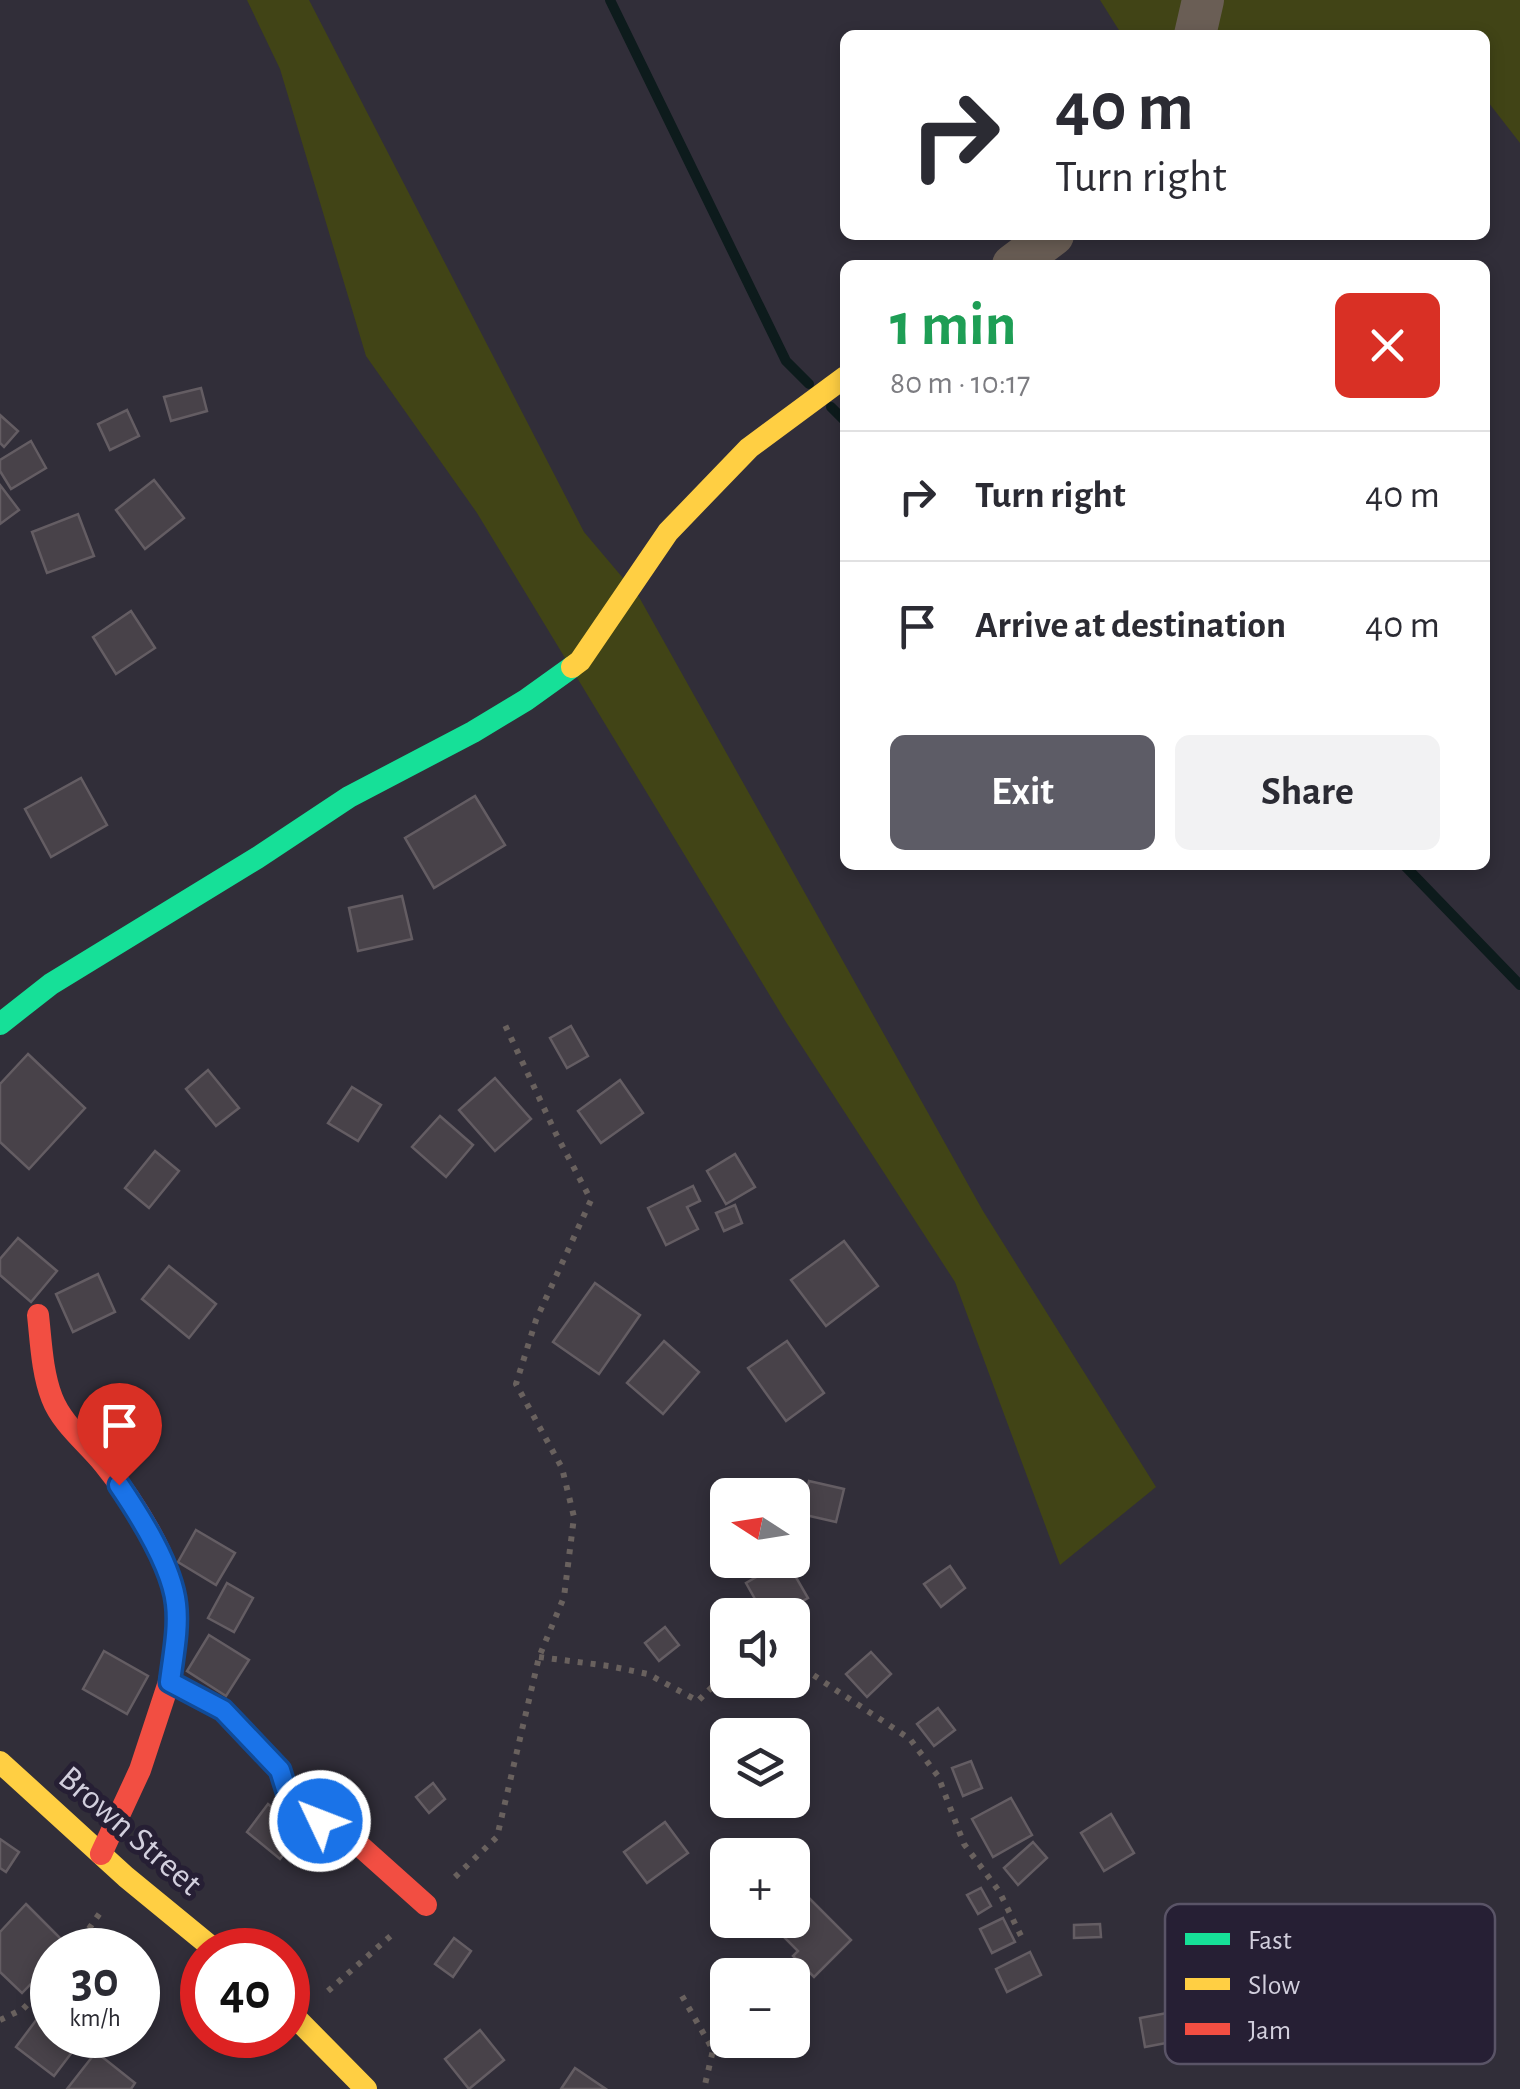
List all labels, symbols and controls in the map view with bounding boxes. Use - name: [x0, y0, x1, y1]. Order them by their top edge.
- icon: right: [890, 70, 1020, 200]
- text: 40 m: [1055, 73, 1194, 143]
- text: Turn right: [1055, 155, 1227, 200]
- button: close: [1335, 293, 1440, 398]
- text: 1 min: [890, 296, 1016, 356]
- text: 80 m · 10:17: [890, 367, 1030, 399]
- icon: right: [890, 469, 945, 524]
- text: Turn right: [975, 477, 1125, 515]
- text: 40 m: [1365, 477, 1440, 515]
- icon: arrive: [890, 599, 945, 654]
- text: Arrive at destination: [975, 607, 1286, 645]
- text: 40 m: [1365, 607, 1440, 645]
- button: Exit: [890, 735, 1155, 850]
- button: Share: [1175, 735, 1440, 850]
- pin: [77, 1383, 162, 1486]
- icon: arrive: [92, 1398, 147, 1453]
- north arrow: [710, 1478, 810, 1578]
- map controls: [710, 1478, 810, 2058]
- button: sound: [710, 1598, 810, 1698]
- button: layers: [710, 1718, 810, 1818]
- street label: Brown Street: [52, 1760, 208, 1902]
- position arrow: [268, 1769, 372, 1873]
- button: +: [710, 1838, 810, 1938]
- legend: [1165, 1904, 1495, 2064]
- text: Fast: [1248, 1927, 1292, 1955]
- speed limit sign: 40: [180, 1928, 310, 2058]
- text: 30: [71, 1956, 119, 2006]
- button: −: [710, 1958, 810, 2058]
- text: Slow: [1248, 1972, 1300, 2000]
- text: km/h: [69, 2006, 121, 2031]
- text: Jam: [1248, 2017, 1291, 2045]

